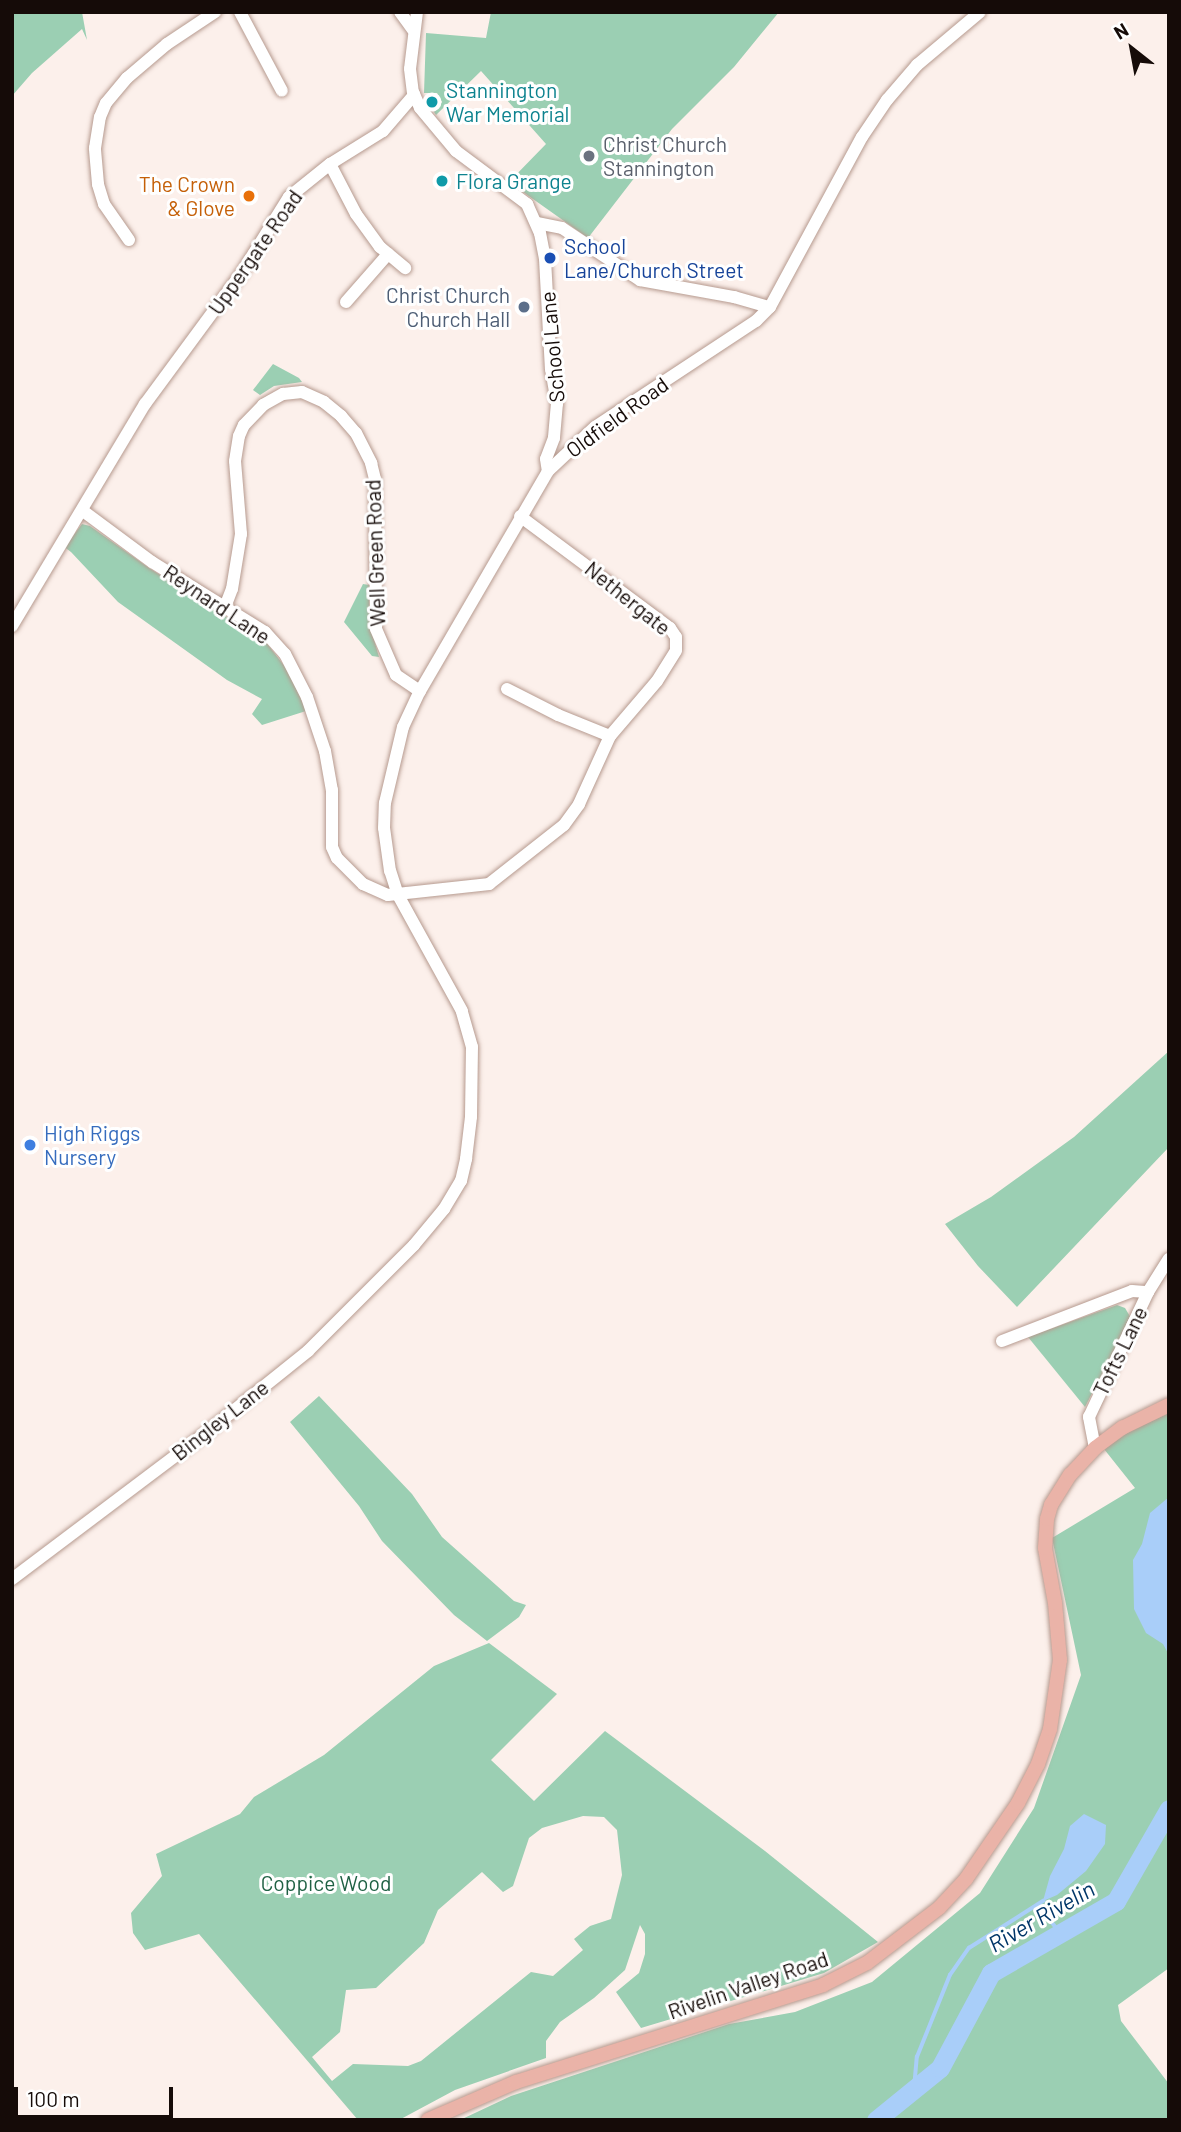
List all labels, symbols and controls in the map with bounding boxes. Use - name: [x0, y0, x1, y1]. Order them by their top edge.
- north arrow: [1097, 14, 1167, 84]
- text: N: [1110, 17, 1132, 44]
- place label: Stannington War Memorial: [446, 77, 569, 127]
- marker: Stannington War Memorial: [424, 94, 440, 110]
- place label: Christ Church Stannington: [603, 131, 727, 181]
- marker: Christ Church Stannington: [581, 148, 597, 164]
- place label: Flora Grange: [456, 168, 572, 194]
- place label: The Crown & Glove: [139, 171, 235, 221]
- marker: Flora Grange: [434, 173, 450, 189]
- street label: Uppergate Road: [203, 185, 307, 319]
- marker: The Crown & Glove: [241, 188, 257, 204]
- place label: School Lane/Church Street: [564, 233, 744, 283]
- marker: School Lane/Church Street: [542, 250, 558, 266]
- place label: Christ Church Church Hall: [386, 282, 510, 332]
- street label: School Lane: [535, 290, 569, 404]
- marker: Christ Church Church Hall: [516, 299, 532, 315]
- street label: Oldfield Road: [561, 371, 673, 463]
- street label: Well Green Road: [360, 479, 390, 627]
- street label: Nethergate: [580, 556, 676, 640]
- street label: Reynard Lane: [159, 559, 275, 649]
- place label: High Riggs Nursery: [44, 1120, 140, 1170]
- marker: High Riggs Nursery: [22, 1137, 38, 1153]
- street label: Tofts Lane: [1088, 1302, 1152, 1400]
- street label: Bingley Lane: [167, 1374, 273, 1466]
- park label: Coppice Wood: [261, 1870, 391, 1896]
- water label: River Rivelin: [983, 1874, 1099, 1958]
- street label: Rivelin Valley Road: [665, 1946, 831, 2024]
- scale bar: [18, 2072, 177, 2116]
- text: 100 m: [27, 2086, 80, 2111]

